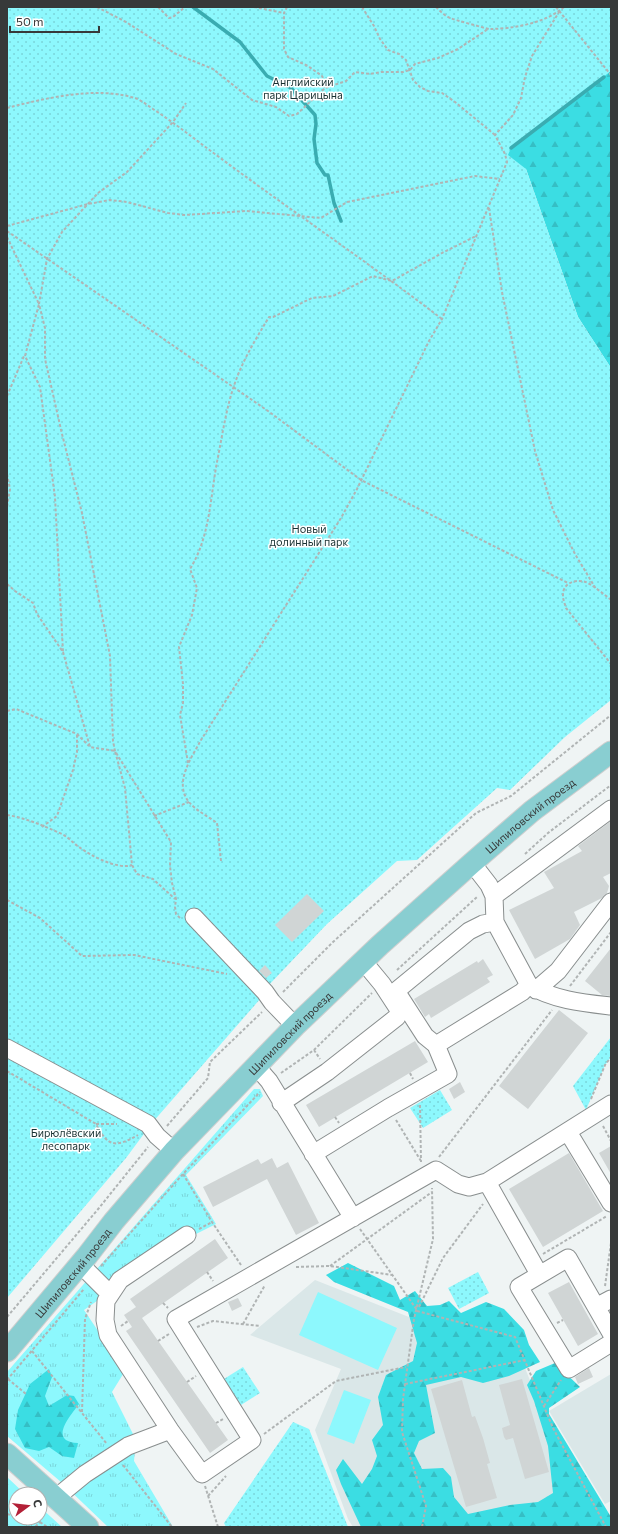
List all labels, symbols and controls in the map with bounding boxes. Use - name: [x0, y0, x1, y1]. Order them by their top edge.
- scale bar: [10, 8, 99, 34]
- text: 50 m: [16, 14, 44, 28]
- park label: Английский парк Царицына: [263, 75, 343, 101]
- park label: Новый долинный парк: [270, 522, 349, 548]
- street label: Шипиловский проезд: [482, 775, 578, 856]
- street label: Шипиловский проезд: [245, 988, 334, 1077]
- park label: Бирюлёвский лесопарк: [31, 1126, 101, 1152]
- street label: Шипиловский проезд: [32, 1225, 113, 1320]
- north arrow: [8, 1486, 48, 1526]
- text: С: [31, 1498, 46, 1509]

